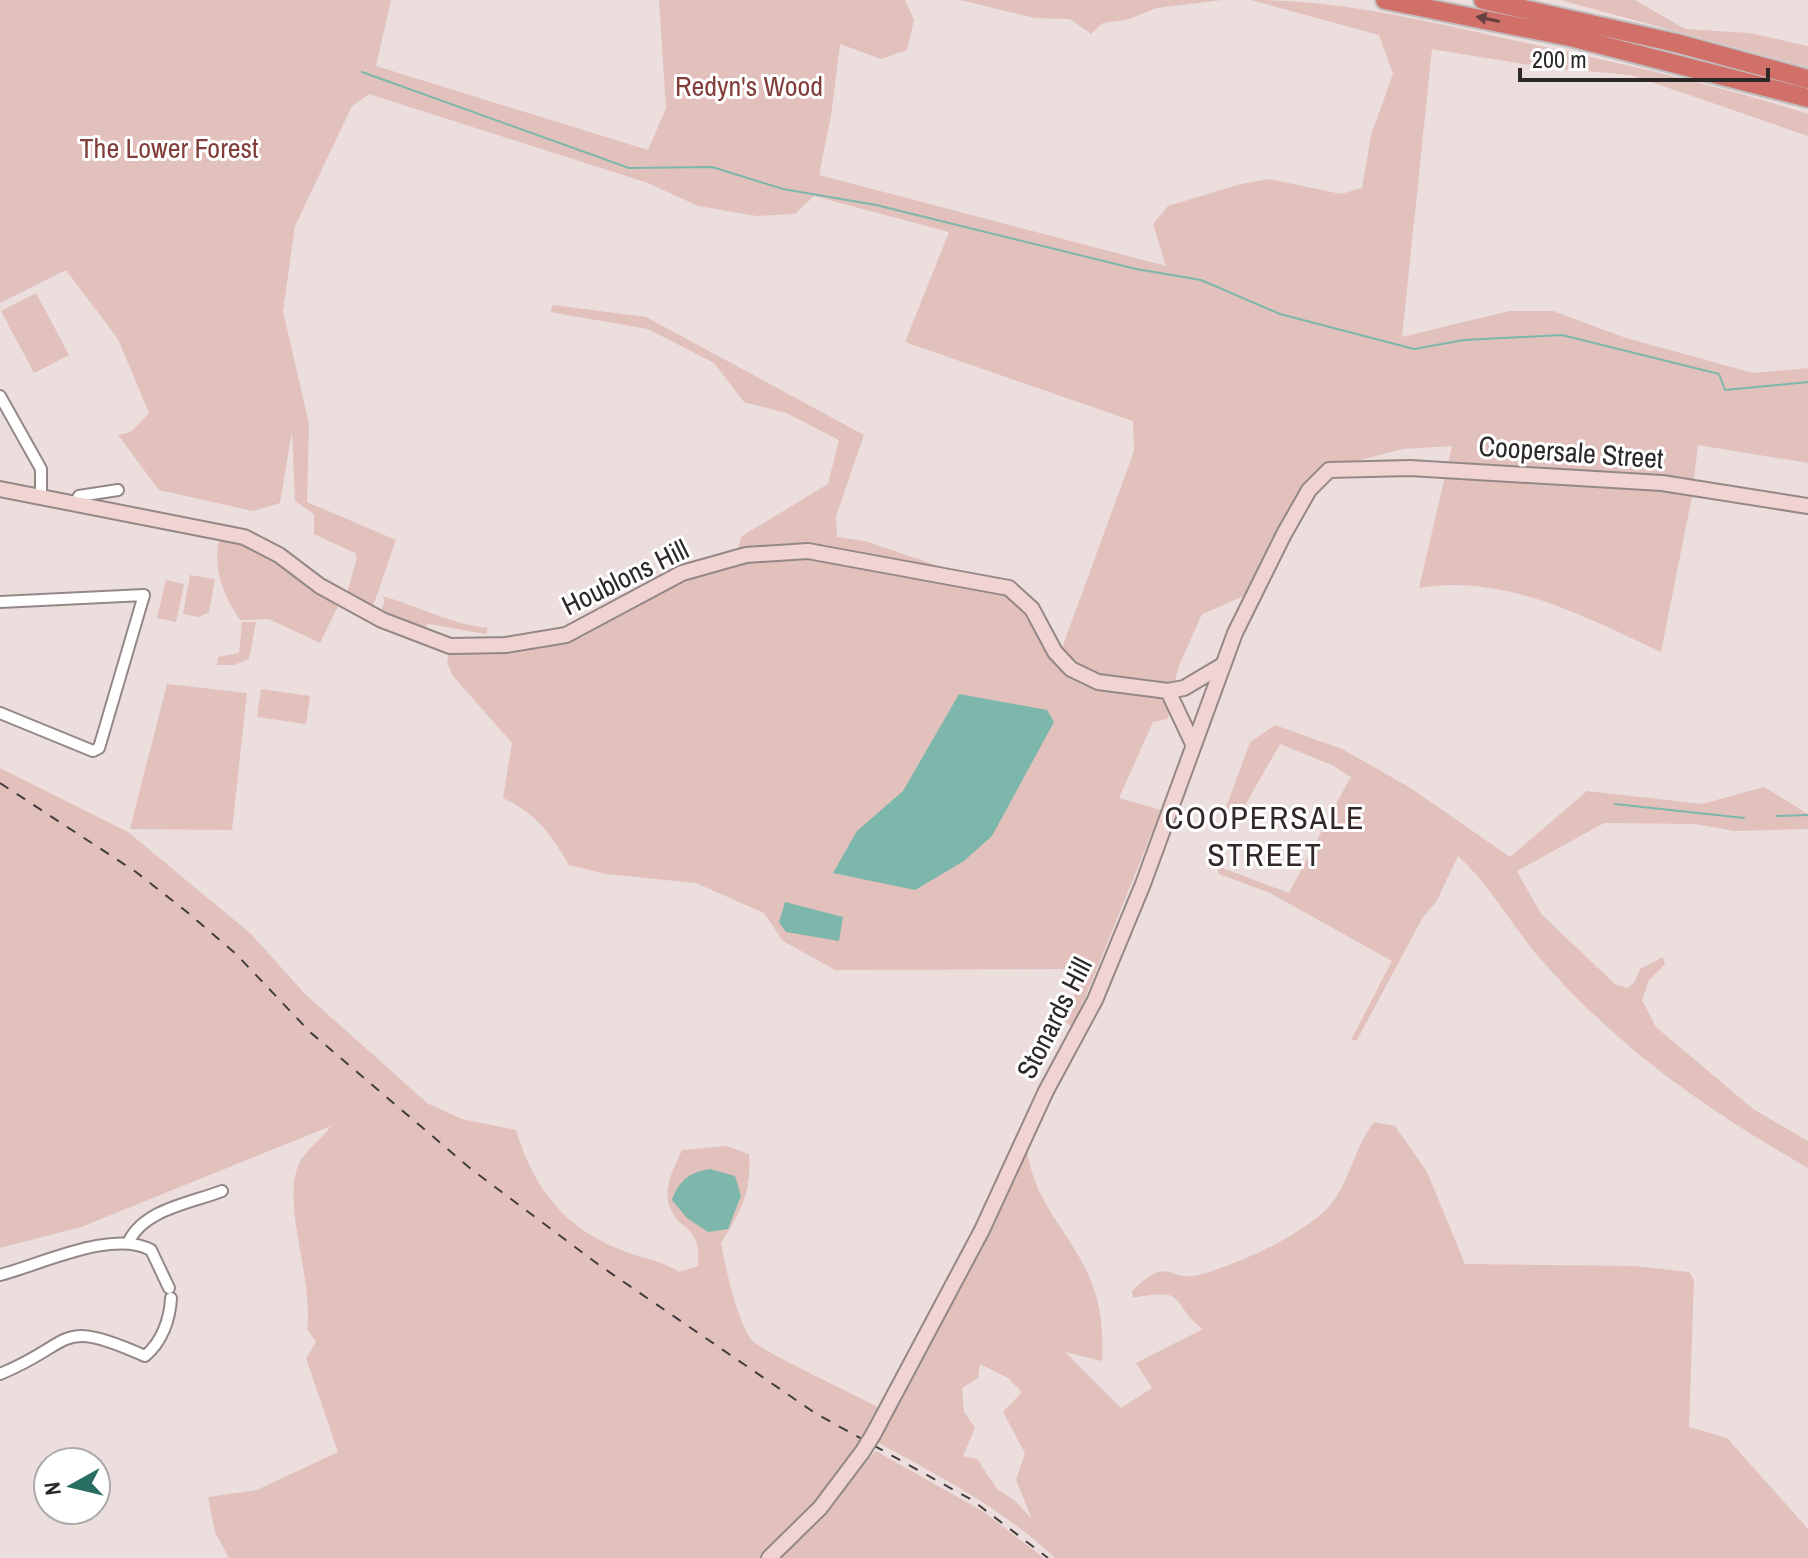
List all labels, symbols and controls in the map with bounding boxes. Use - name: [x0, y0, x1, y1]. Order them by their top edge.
- one-way arrow: [1475, 13, 1500, 25]
- scale bar: [1520, 32, 1768, 82]
- text: 200 m: [1532, 43, 1587, 75]
- park label: Redyn's Wood: [675, 67, 823, 105]
- park label: The Lower Forest: [80, 129, 258, 167]
- street label: Coopersale Street: [1477, 427, 1665, 477]
- street label: Houblons Hill: [555, 530, 695, 624]
- district label: COOPERSALE STREET: [1165, 796, 1365, 876]
- street label: Stonards Hill: [1007, 951, 1101, 1085]
- north arrow: [32, 1446, 112, 1526]
- text: N: [36, 1480, 68, 1497]

